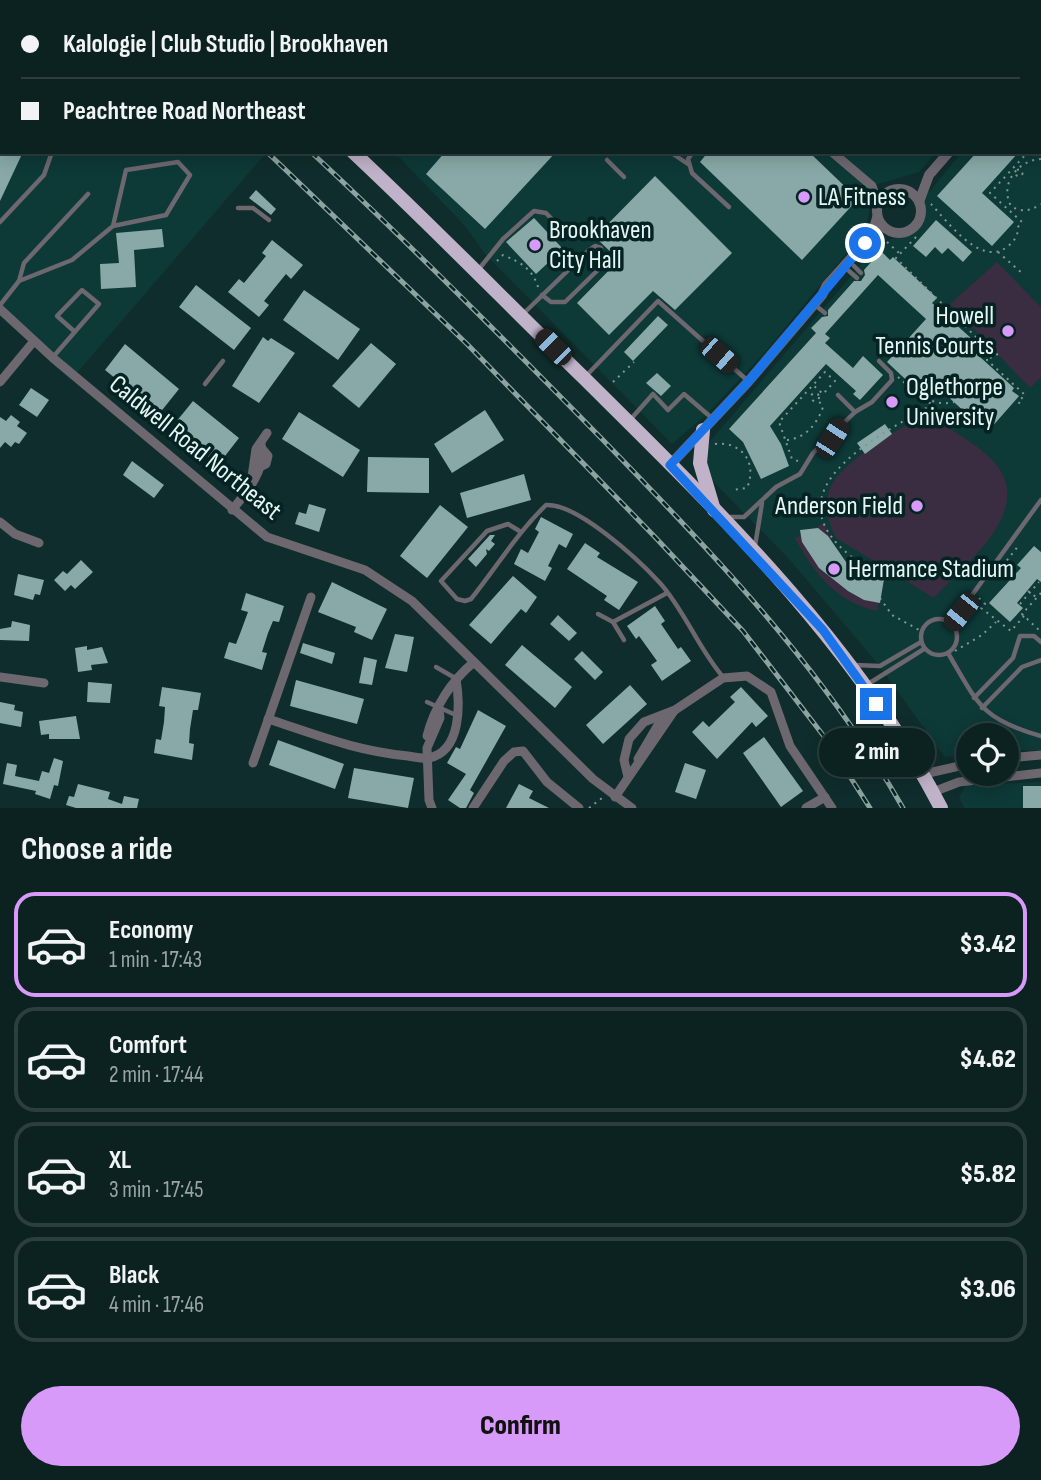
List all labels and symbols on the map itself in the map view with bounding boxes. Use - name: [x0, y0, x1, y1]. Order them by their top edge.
- place label: LA Fitness: [818, 182, 906, 213]
- marker: LA Fitness: [796, 189, 812, 205]
- place label: Brookhaven City Hall: [549, 215, 652, 276]
- route start: [849, 227, 881, 259]
- marker: Brookhaven City Hall: [527, 237, 543, 253]
- place label: Howell Tennis Courts: [875, 301, 994, 362]
- marker: Howell Tennis Courts: [1000, 323, 1016, 339]
- car: [531, 325, 576, 369]
- car: [697, 333, 742, 377]
- street label: Caldwell Road Northeast: [103, 369, 287, 527]
- place label: Oglethorpe University: [906, 372, 1003, 433]
- marker: Oglethorpe University: [884, 394, 900, 410]
- car: [812, 415, 853, 461]
- place label: Anderson Field: [774, 491, 903, 522]
- marker: Anderson Field: [909, 498, 925, 514]
- place label: Hermance Stadium: [848, 554, 1014, 585]
- marker: Hermance Stadium: [826, 561, 842, 577]
- car: [940, 589, 983, 635]
- route end: [860, 688, 892, 720]
- callout: 2 min: [818, 728, 934, 778]

